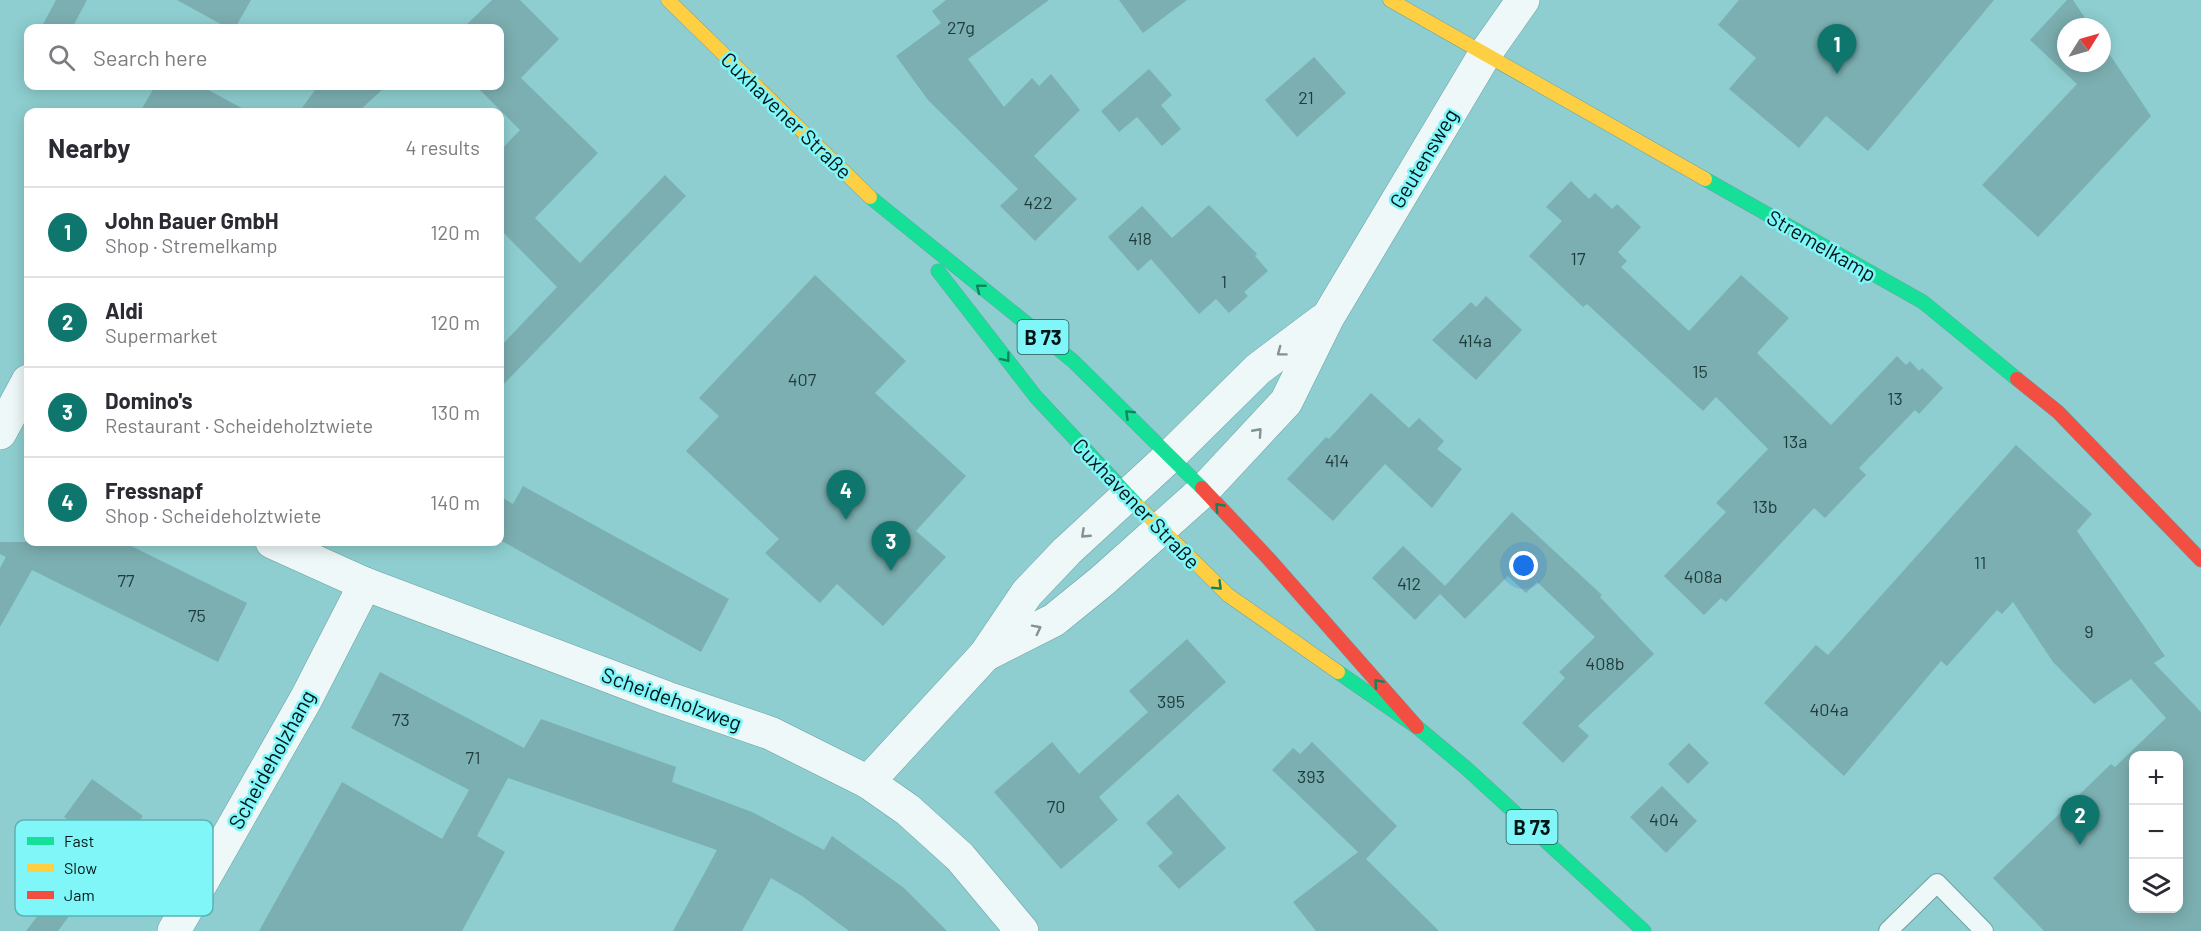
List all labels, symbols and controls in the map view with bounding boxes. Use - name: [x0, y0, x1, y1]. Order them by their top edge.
- house number: 27g: [947, 16, 975, 38]
- north arrow: [2057, 18, 2111, 72]
- search box: [24, 24, 504, 90]
- pin: 1: [1818, 25, 1856, 74]
- icon: search: [45, 41, 78, 74]
- text: Search here: [93, 44, 207, 70]
- street label: Cuxhavener Straße: [716, 46, 858, 184]
- house number: 21: [1298, 86, 1314, 108]
- street label: Geutensweg: [1383, 104, 1463, 212]
- text: Nearby: [48, 132, 130, 163]
- text: 4 results: [405, 135, 480, 159]
- house number: 422: [1023, 191, 1053, 213]
- street label: Stremelkamp: [1763, 204, 1881, 286]
- text: John Bauer GmbH: [105, 207, 279, 233]
- text: 1: [64, 220, 71, 244]
- text: 120 m: [430, 220, 480, 244]
- house number: 418: [1128, 227, 1152, 249]
- text: Shop · Stremelkamp: [105, 233, 278, 257]
- house number: 17: [1571, 247, 1586, 269]
- house number: 1: [1221, 270, 1227, 292]
- one-way arrow: [976, 285, 987, 296]
- text: Aldi: [105, 297, 143, 323]
- text: 2: [62, 310, 73, 334]
- text: 120 m: [430, 310, 480, 334]
- road number: B 73: [1018, 320, 1068, 354]
- text: Supermarket: [105, 323, 218, 347]
- house number: 414a: [1458, 329, 1492, 351]
- one-way arrow: [1276, 345, 1287, 356]
- one-way arrow: [999, 351, 1010, 362]
- house number: 15: [1692, 360, 1708, 382]
- house number: 407: [788, 368, 817, 390]
- text: Domino's: [105, 387, 193, 413]
- house number: 13: [1887, 387, 1903, 409]
- text: 3: [62, 400, 73, 424]
- text: 130 m: [431, 400, 480, 424]
- one-way arrow: [1125, 411, 1136, 422]
- text: Restaurant · Scheideholztwiete: [105, 413, 373, 437]
- one-way arrow: [1251, 429, 1262, 439]
- house number: 13a: [1783, 430, 1807, 452]
- street label: Cuxhavener Straße: [1068, 432, 1206, 574]
- house number: 414: [1325, 449, 1349, 471]
- pin: 4: [826, 470, 866, 520]
- text: Fressnapf: [105, 477, 203, 503]
- text: 4: [61, 490, 74, 514]
- text: 140 m: [430, 490, 480, 514]
- house number: 13b: [1752, 495, 1778, 517]
- text: Shop · Scheideholztwiete: [105, 503, 322, 527]
- one-way arrow: [1215, 503, 1226, 513]
- pin: 3: [872, 522, 910, 571]
- one-way arrow: [1081, 527, 1092, 538]
- your location: [1509, 551, 1538, 580]
- house number: 11: [1974, 551, 1986, 573]
- house number: 408a: [1684, 565, 1722, 587]
- house number: 77: [117, 569, 135, 591]
- house number: 412: [1397, 572, 1421, 594]
- one-way arrow: [1211, 578, 1222, 589]
- house number: 75: [188, 604, 206, 626]
- house number: 9: [2084, 620, 2094, 642]
- one-way arrow: [1031, 624, 1042, 636]
- house number: 408b: [1585, 652, 1625, 674]
- street label: Scheideholzweg: [598, 661, 746, 735]
- one-way arrow: [1374, 679, 1385, 690]
- street label: Scheideholzhang: [223, 685, 319, 833]
- house number: 395: [1157, 690, 1185, 712]
- house number: 404a: [1809, 698, 1849, 720]
- house number: 73: [392, 708, 410, 730]
- house number: 71: [466, 746, 480, 768]
- map controls: [2129, 751, 2183, 913]
- button: +: [2129, 751, 2183, 805]
- house number: 393: [1297, 765, 1325, 787]
- house number: 70: [1047, 795, 1065, 817]
- pin: 2: [2060, 796, 2100, 845]
- button: −: [2129, 805, 2183, 859]
- house number: 404: [1649, 808, 1679, 830]
- road number: B 73: [1506, 810, 1558, 844]
- legend: [15, 820, 213, 916]
- text: Fast: [64, 831, 94, 850]
- text: Slow: [64, 858, 97, 877]
- button: layers: [2129, 859, 2183, 913]
- text: Jam: [64, 885, 95, 904]

